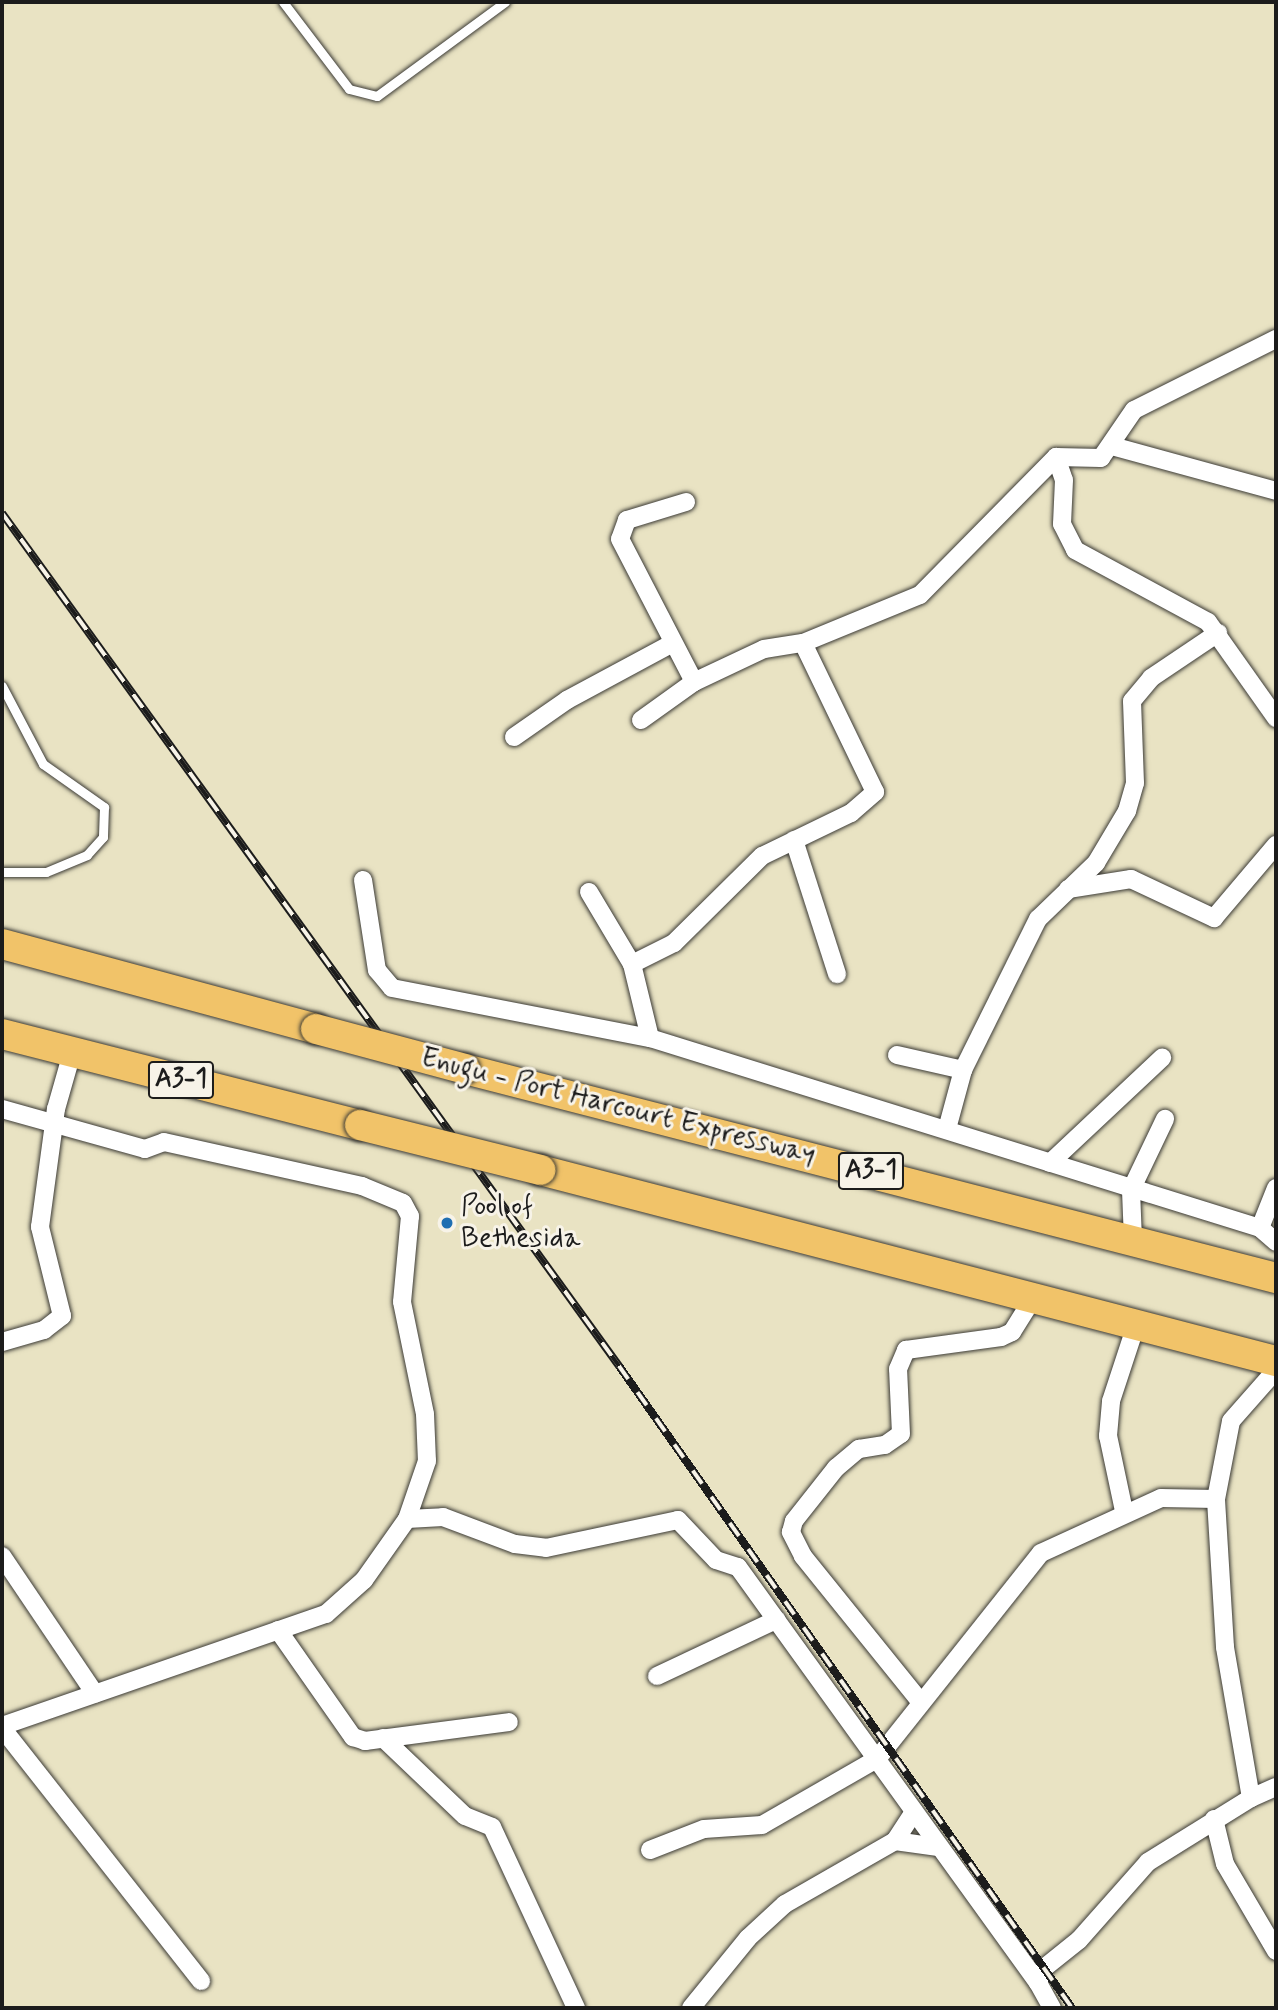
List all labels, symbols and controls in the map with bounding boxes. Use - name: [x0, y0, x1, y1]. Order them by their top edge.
- street label: Enugu - Port Harcourt Expressway: [413, 1041, 823, 1173]
- road number: A3-1: [148, 1058, 214, 1102]
- road number: A3-1: [838, 1148, 904, 1194]
- place label: Pool of Bethesida: [461, 1190, 580, 1256]
- marker: Pool of Bethesida: [439, 1215, 455, 1231]

